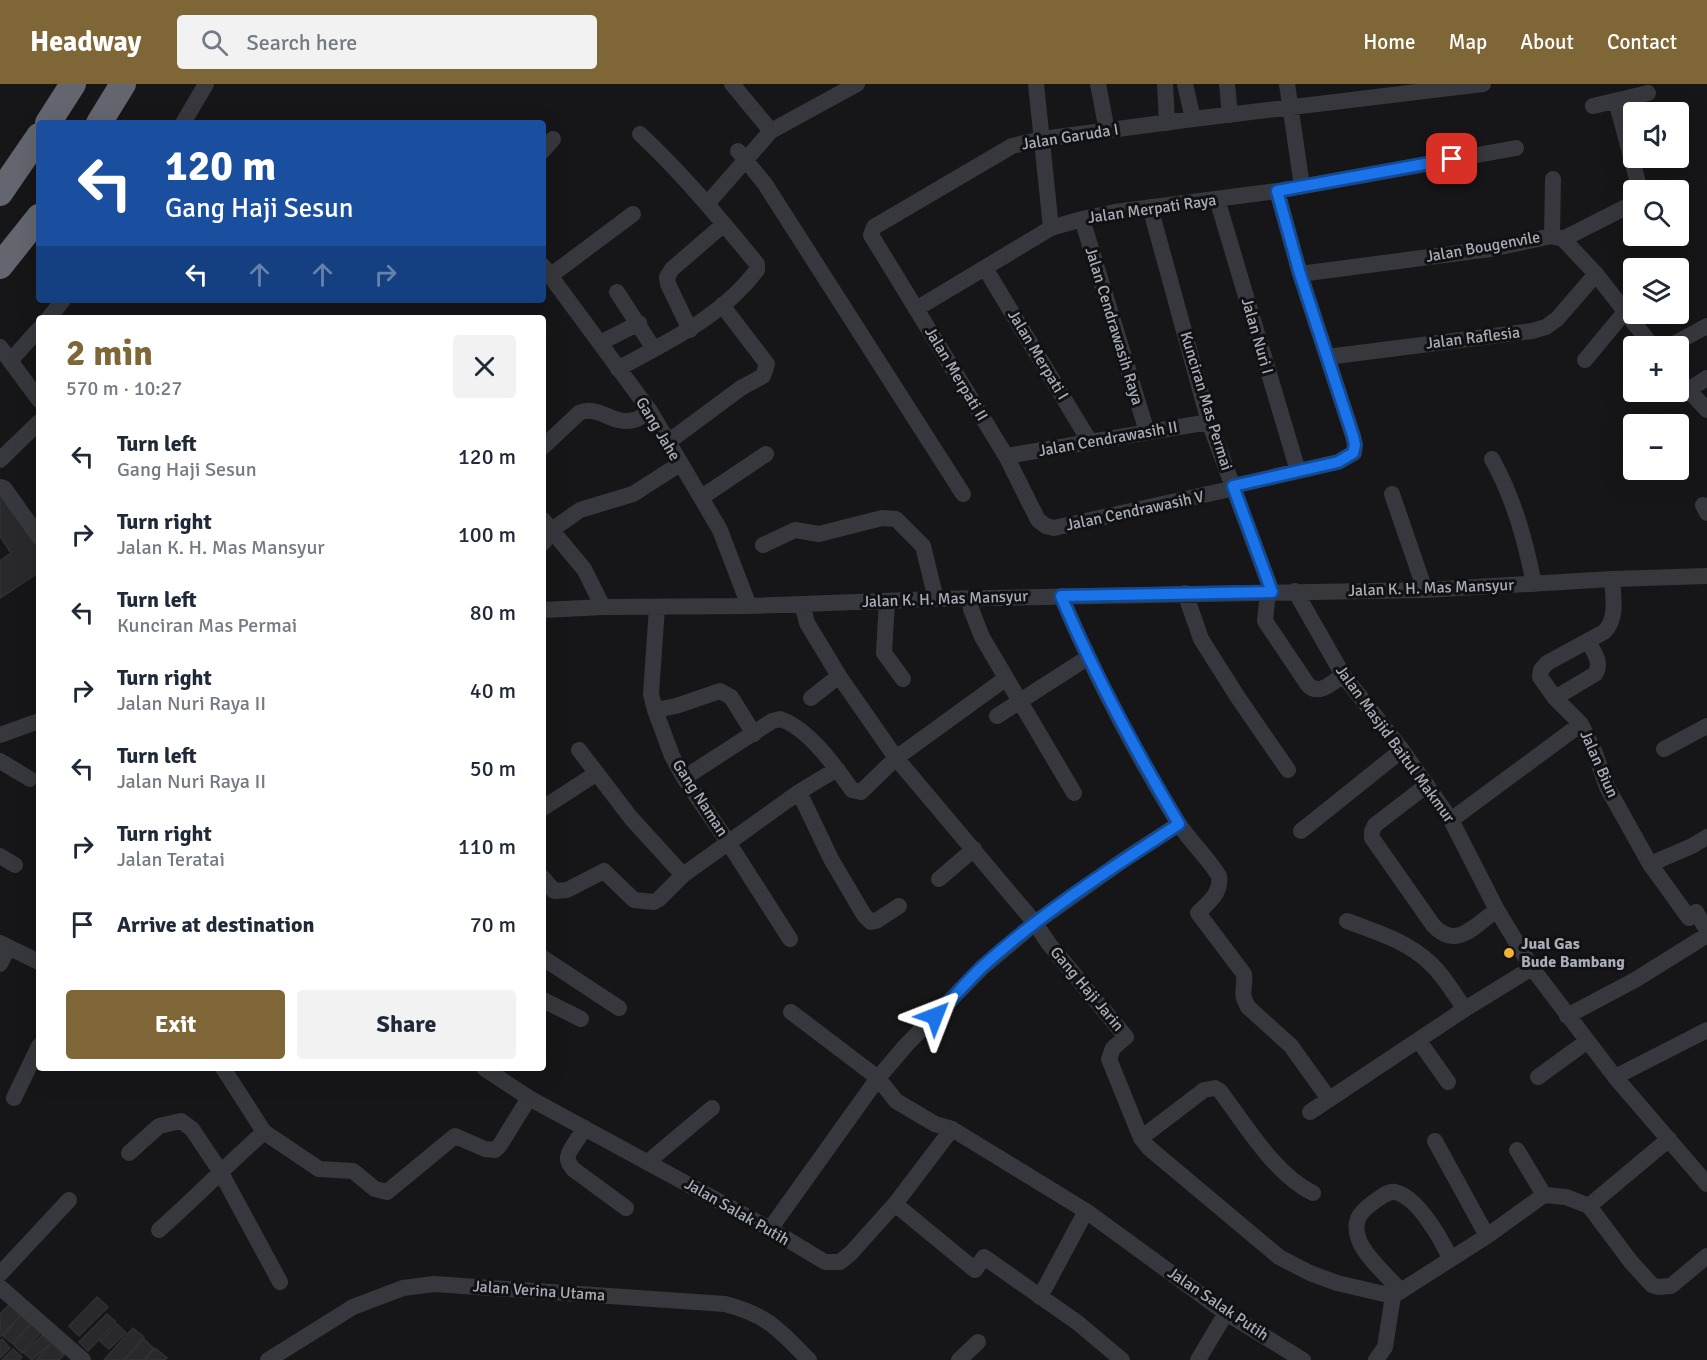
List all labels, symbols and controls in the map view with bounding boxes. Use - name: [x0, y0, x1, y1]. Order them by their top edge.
- search box: [177, 15, 597, 69]
- text: Headway: [30, 25, 141, 59]
- icon: search: [198, 26, 231, 59]
- text: Search here: [246, 29, 357, 56]
- text: Home: [1363, 29, 1416, 55]
- text: Map: [1449, 29, 1487, 55]
- text: About: [1520, 29, 1574, 55]
- text: Contact: [1607, 29, 1677, 55]
- map controls: [1623, 102, 1689, 480]
- button: sound: [1623, 102, 1689, 168]
- street label: Jalan Garuda I: [1020, 119, 1120, 155]
- pin: [1426, 133, 1477, 184]
- text: 120 m: [165, 141, 276, 192]
- icon: arrive: [1435, 142, 1468, 175]
- icon: left: [66, 144, 144, 222]
- button: search: [1623, 180, 1689, 246]
- street label: Jalan Merpati Raya: [1086, 190, 1218, 228]
- text: Gang Haji Sesun: [165, 192, 354, 225]
- street label: Jalan Bougenvile: [1424, 227, 1542, 267]
- street label: Jalan Cendrawasih Raya: [1080, 245, 1148, 407]
- icon: left: [180, 258, 213, 291]
- icon: ahead: [243, 258, 276, 291]
- icon: ahead: [306, 258, 339, 291]
- icon: right: [369, 258, 402, 291]
- button: layers: [1623, 258, 1689, 324]
- street label: Jalan Nuri I: [1237, 296, 1277, 376]
- street label: Jalan Merpati I: [1003, 306, 1073, 404]
- street label: Jalan Raflesia: [1425, 322, 1521, 354]
- street label: Jalan Merpati II: [920, 323, 992, 425]
- street label: Kunciran Mas Permai: [1175, 329, 1237, 473]
- text: 2 min: [66, 331, 153, 376]
- button: close: [453, 335, 516, 398]
- button: +: [1623, 336, 1689, 402]
- text: 570 m · 10:27: [66, 376, 182, 401]
- street label: Gang Jahe: [631, 394, 685, 464]
- button: −: [1623, 414, 1689, 480]
- street label: Jalan Cendrawasih II: [1037, 417, 1179, 461]
- text: Turn left: [117, 430, 197, 457]
- icon: left: [66, 440, 99, 473]
- text: 120 m: [458, 443, 516, 470]
- text: Gang Haji Sesun: [117, 457, 257, 482]
- street label: Jalan Cendrawasih V: [1064, 487, 1206, 535]
- text: Turn right: [117, 508, 212, 535]
- icon: right: [66, 518, 99, 551]
- text: 100 m: [458, 521, 516, 548]
- text: Jalan K. H. Mas Mansyur: [117, 535, 325, 560]
- street label: Jalan K. H. Mas Mansyur: [1348, 575, 1514, 601]
- text: Turn left: [117, 586, 197, 613]
- street label: Jalan K. H. Mas Mansyur: [862, 586, 1028, 612]
- icon: left: [66, 596, 99, 629]
- text: 80 m: [470, 599, 516, 626]
- text: Kunciran Mas Permai: [117, 613, 297, 638]
- street label: Jalan Masjid Baitul Makmur: [1331, 661, 1459, 827]
- text: Turn right: [117, 664, 212, 691]
- icon: right: [66, 674, 99, 707]
- text: 40 m: [470, 677, 516, 704]
- text: Jalan Nuri Raya II: [117, 691, 266, 716]
- street label: Jalan Biun: [1575, 727, 1623, 801]
- text: Turn left: [117, 742, 197, 769]
- icon: left: [66, 752, 99, 785]
- text: 50 m: [470, 755, 516, 782]
- street label: Gang Naman: [668, 756, 732, 840]
- text: Jalan Nuri Raya II: [117, 769, 266, 794]
- text: Turn right: [117, 820, 212, 847]
- icon: right: [66, 830, 99, 863]
- text: 110 m: [458, 833, 516, 860]
- text: Jalan Teratai: [117, 847, 225, 872]
- icon: arrive: [66, 908, 99, 941]
- text: Arrive at destination: [117, 911, 314, 938]
- text: 70 m: [470, 911, 516, 938]
- place label: Jual Gas Bude Bambang: [1521, 934, 1625, 972]
- street label: Gang Haji Jarin: [1046, 943, 1128, 1035]
- marker: Jual Gas Bude Bambang: [1502, 946, 1516, 960]
- position arrow: [903, 984, 967, 1048]
- button: Exit: [66, 990, 285, 1059]
- button: Share: [297, 990, 516, 1059]
- street label: Jalan Salak Putih: [681, 1174, 793, 1250]
- street label: Jalan Salak Putih: [1164, 1263, 1272, 1345]
- street label: Jalan Verina Utama: [472, 1276, 606, 1306]

